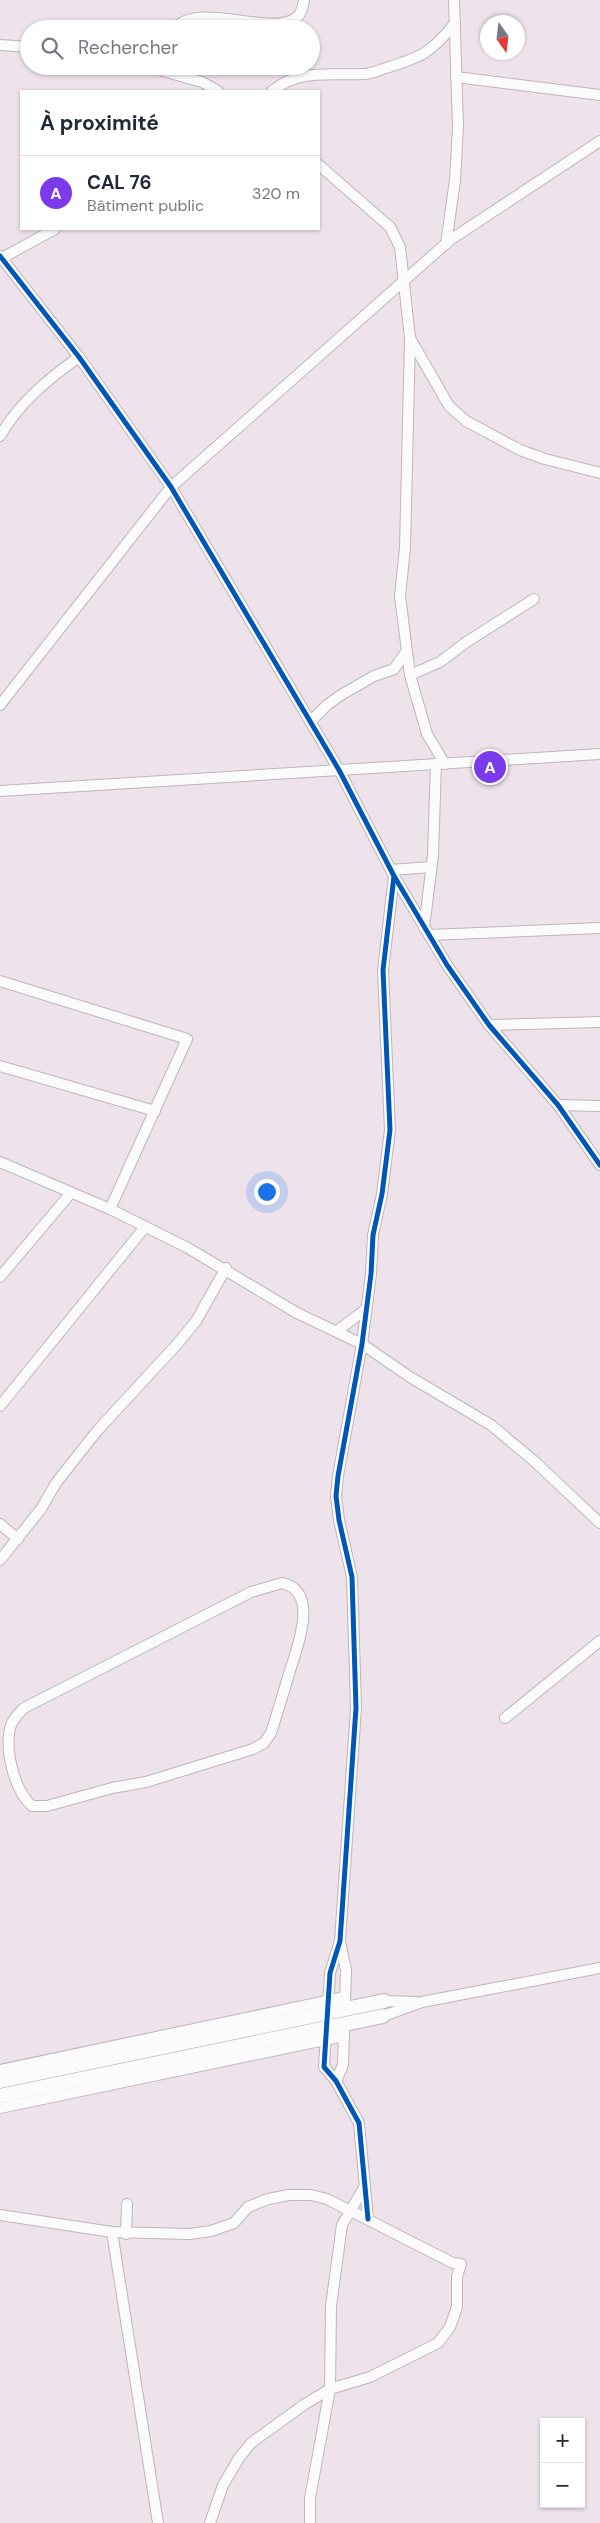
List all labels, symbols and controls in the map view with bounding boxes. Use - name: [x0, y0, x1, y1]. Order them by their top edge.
- north arrow: [480, 15, 525, 60]
- search box: [20, 20, 320, 75]
- icon: search: [38, 34, 66, 62]
- text: Rechercher: [78, 35, 178, 60]
- text: À proximité: [40, 109, 159, 137]
- text: CAL 76: [87, 170, 151, 195]
- text: A: [50, 183, 62, 204]
- text: 320 m: [252, 183, 300, 204]
- text: Bâtiment public: [87, 195, 204, 216]
- pin: A: [474, 748, 506, 786]
- your location: [254, 1179, 280, 1205]
- map controls: [540, 2418, 585, 2508]
- button: +: [540, 2418, 585, 2463]
- button: −: [540, 2463, 585, 2508]

